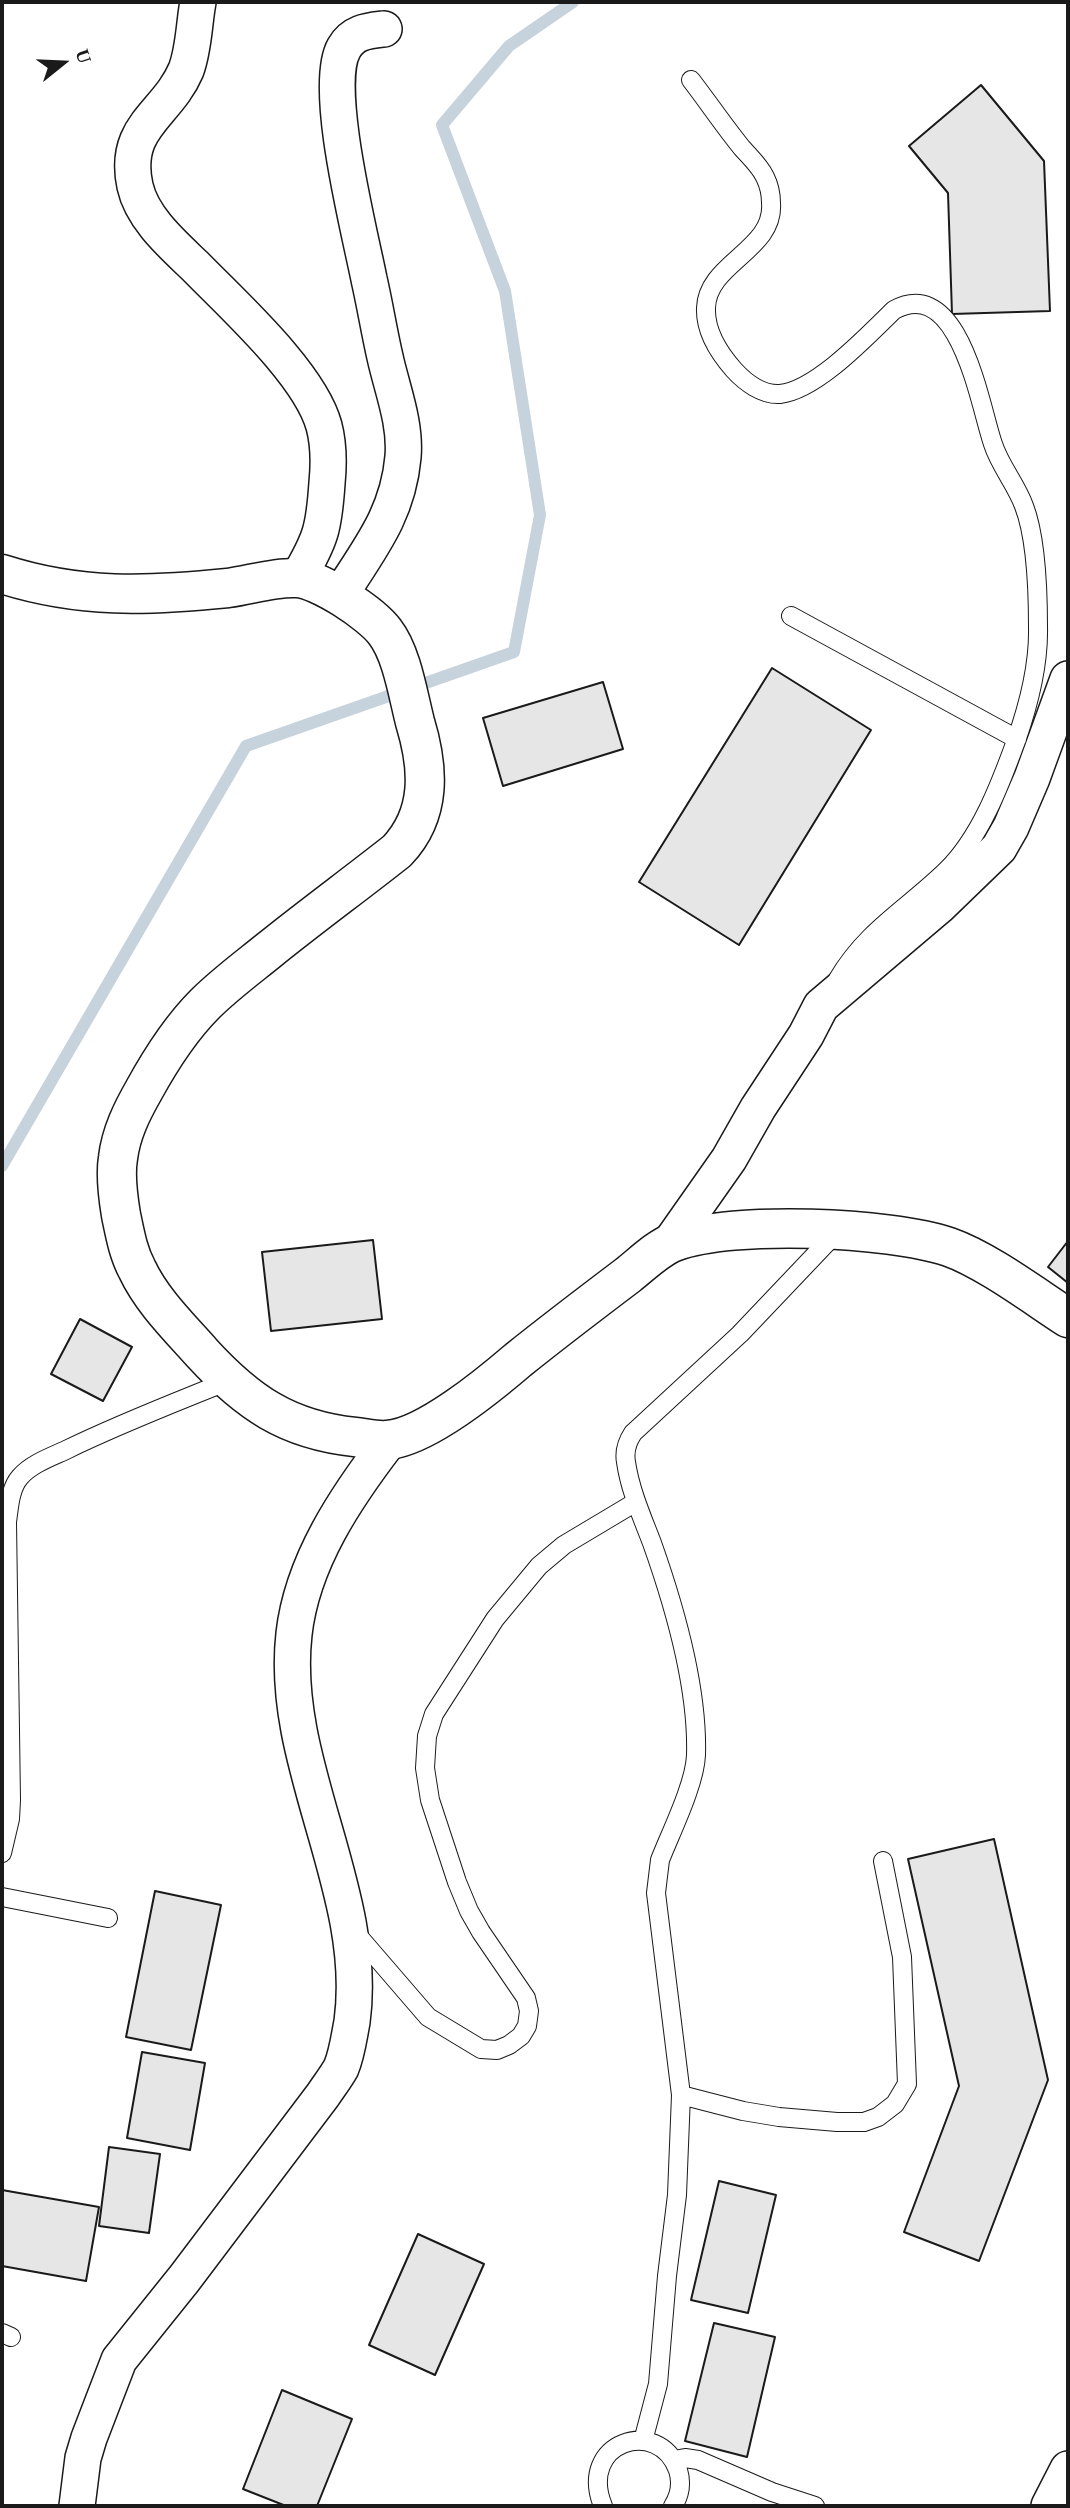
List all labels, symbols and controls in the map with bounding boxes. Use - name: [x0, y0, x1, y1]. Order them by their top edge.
- north arrow: [28, 28, 98, 98]
- text: U: [71, 47, 96, 66]

